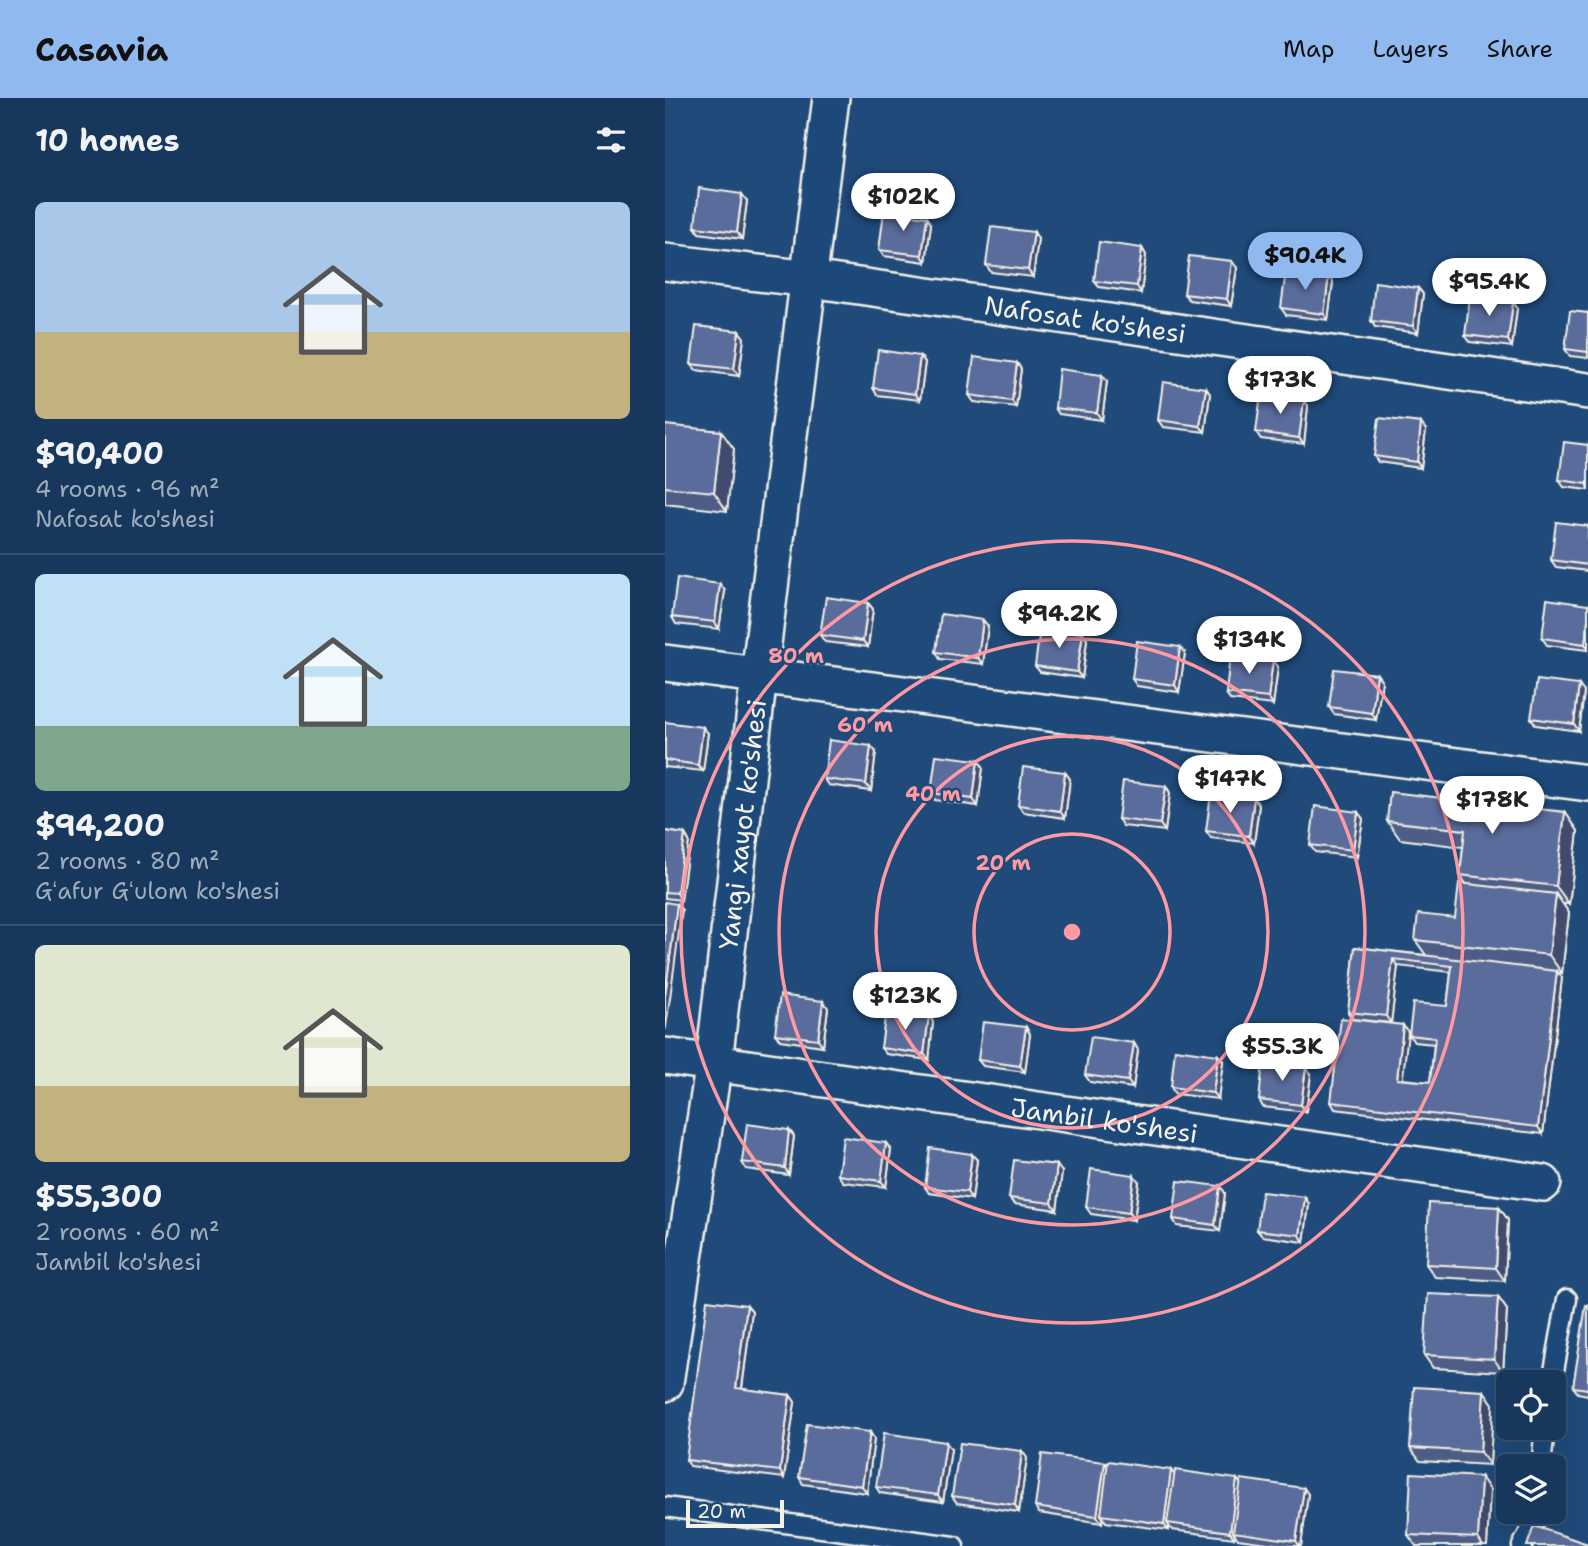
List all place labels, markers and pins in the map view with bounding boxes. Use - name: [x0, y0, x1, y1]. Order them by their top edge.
- pin: $102K: [854, 174, 952, 233]
- pin: $90.4K: [1248, 232, 1362, 292]
- pin: $95.4K: [1432, 258, 1546, 318]
- pin: $173K: [1231, 356, 1329, 416]
- pin: $94.2K: [1002, 590, 1116, 650]
- pin: $134K: [1200, 616, 1298, 676]
- pin: $147K: [1181, 756, 1279, 815]
- pin: $178K: [1443, 776, 1541, 836]
- centre of rings: [1060, 920, 1084, 944]
- pin: $123K: [856, 972, 954, 1032]
- pin: $55.3K: [1225, 1024, 1339, 1083]

